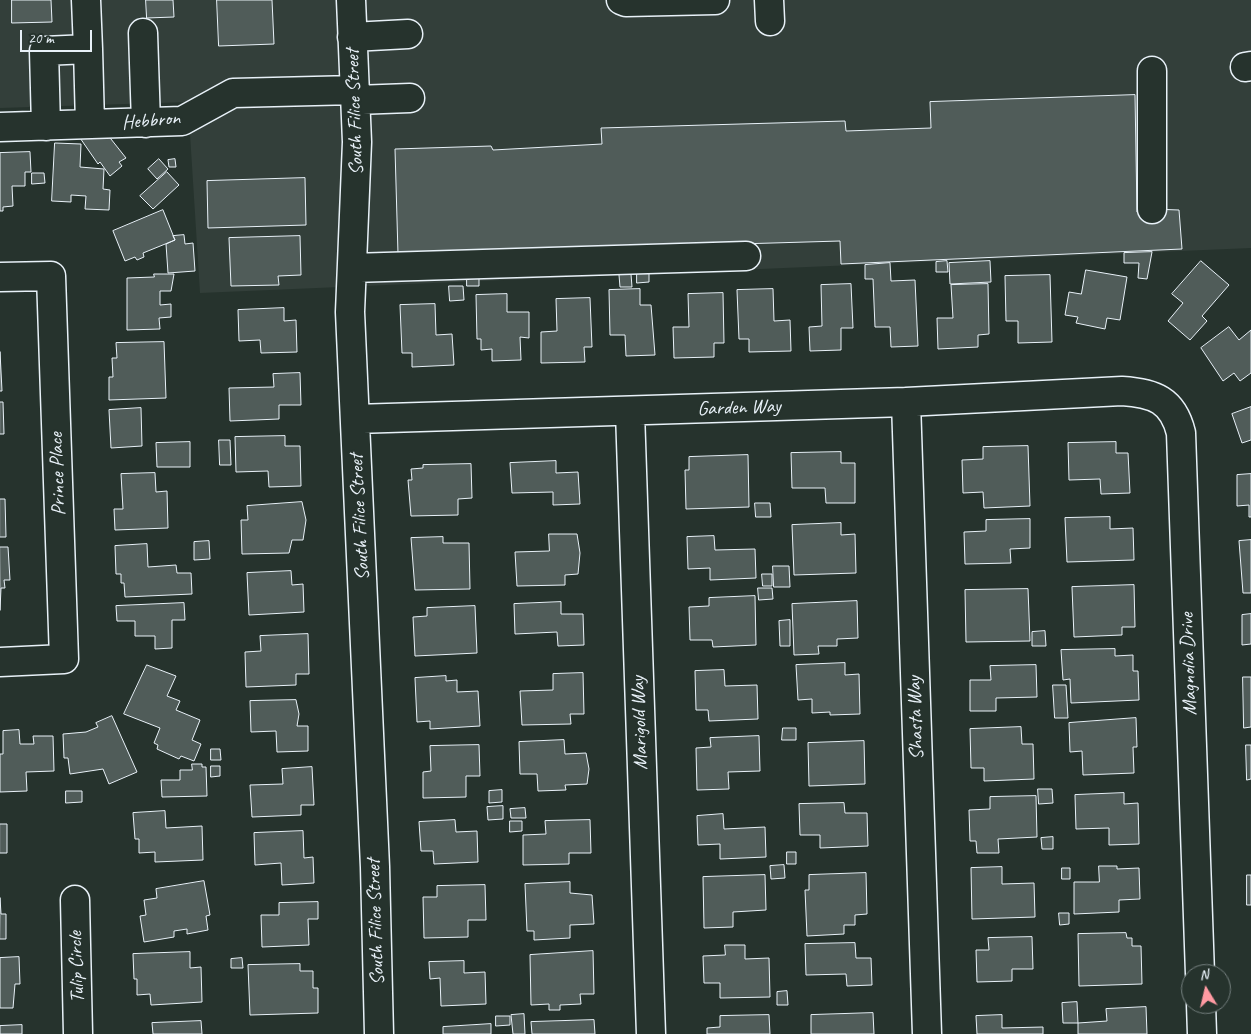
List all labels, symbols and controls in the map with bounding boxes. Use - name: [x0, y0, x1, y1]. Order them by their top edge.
- scale bar: [22, 20, 95, 52]
- text: 20 m: [28, 29, 54, 48]
- street label: South Filice Street: [341, 48, 369, 176]
- street label: Hebbron: [121, 106, 181, 136]
- street label: Garden Way: [697, 395, 781, 421]
- street label: Prince Place: [45, 432, 71, 516]
- street label: South Filice Street: [345, 453, 375, 581]
- street label: Magnolia Drive: [1175, 612, 1203, 716]
- street label: Marigold Way: [626, 676, 654, 770]
- street label: Shasta Way: [903, 676, 929, 760]
- street label: South Filice Street: [362, 858, 390, 986]
- street label: Tulip Circle: [64, 931, 90, 1003]
- north arrow: [1181, 964, 1231, 1014]
- text: N: [1198, 966, 1209, 984]

